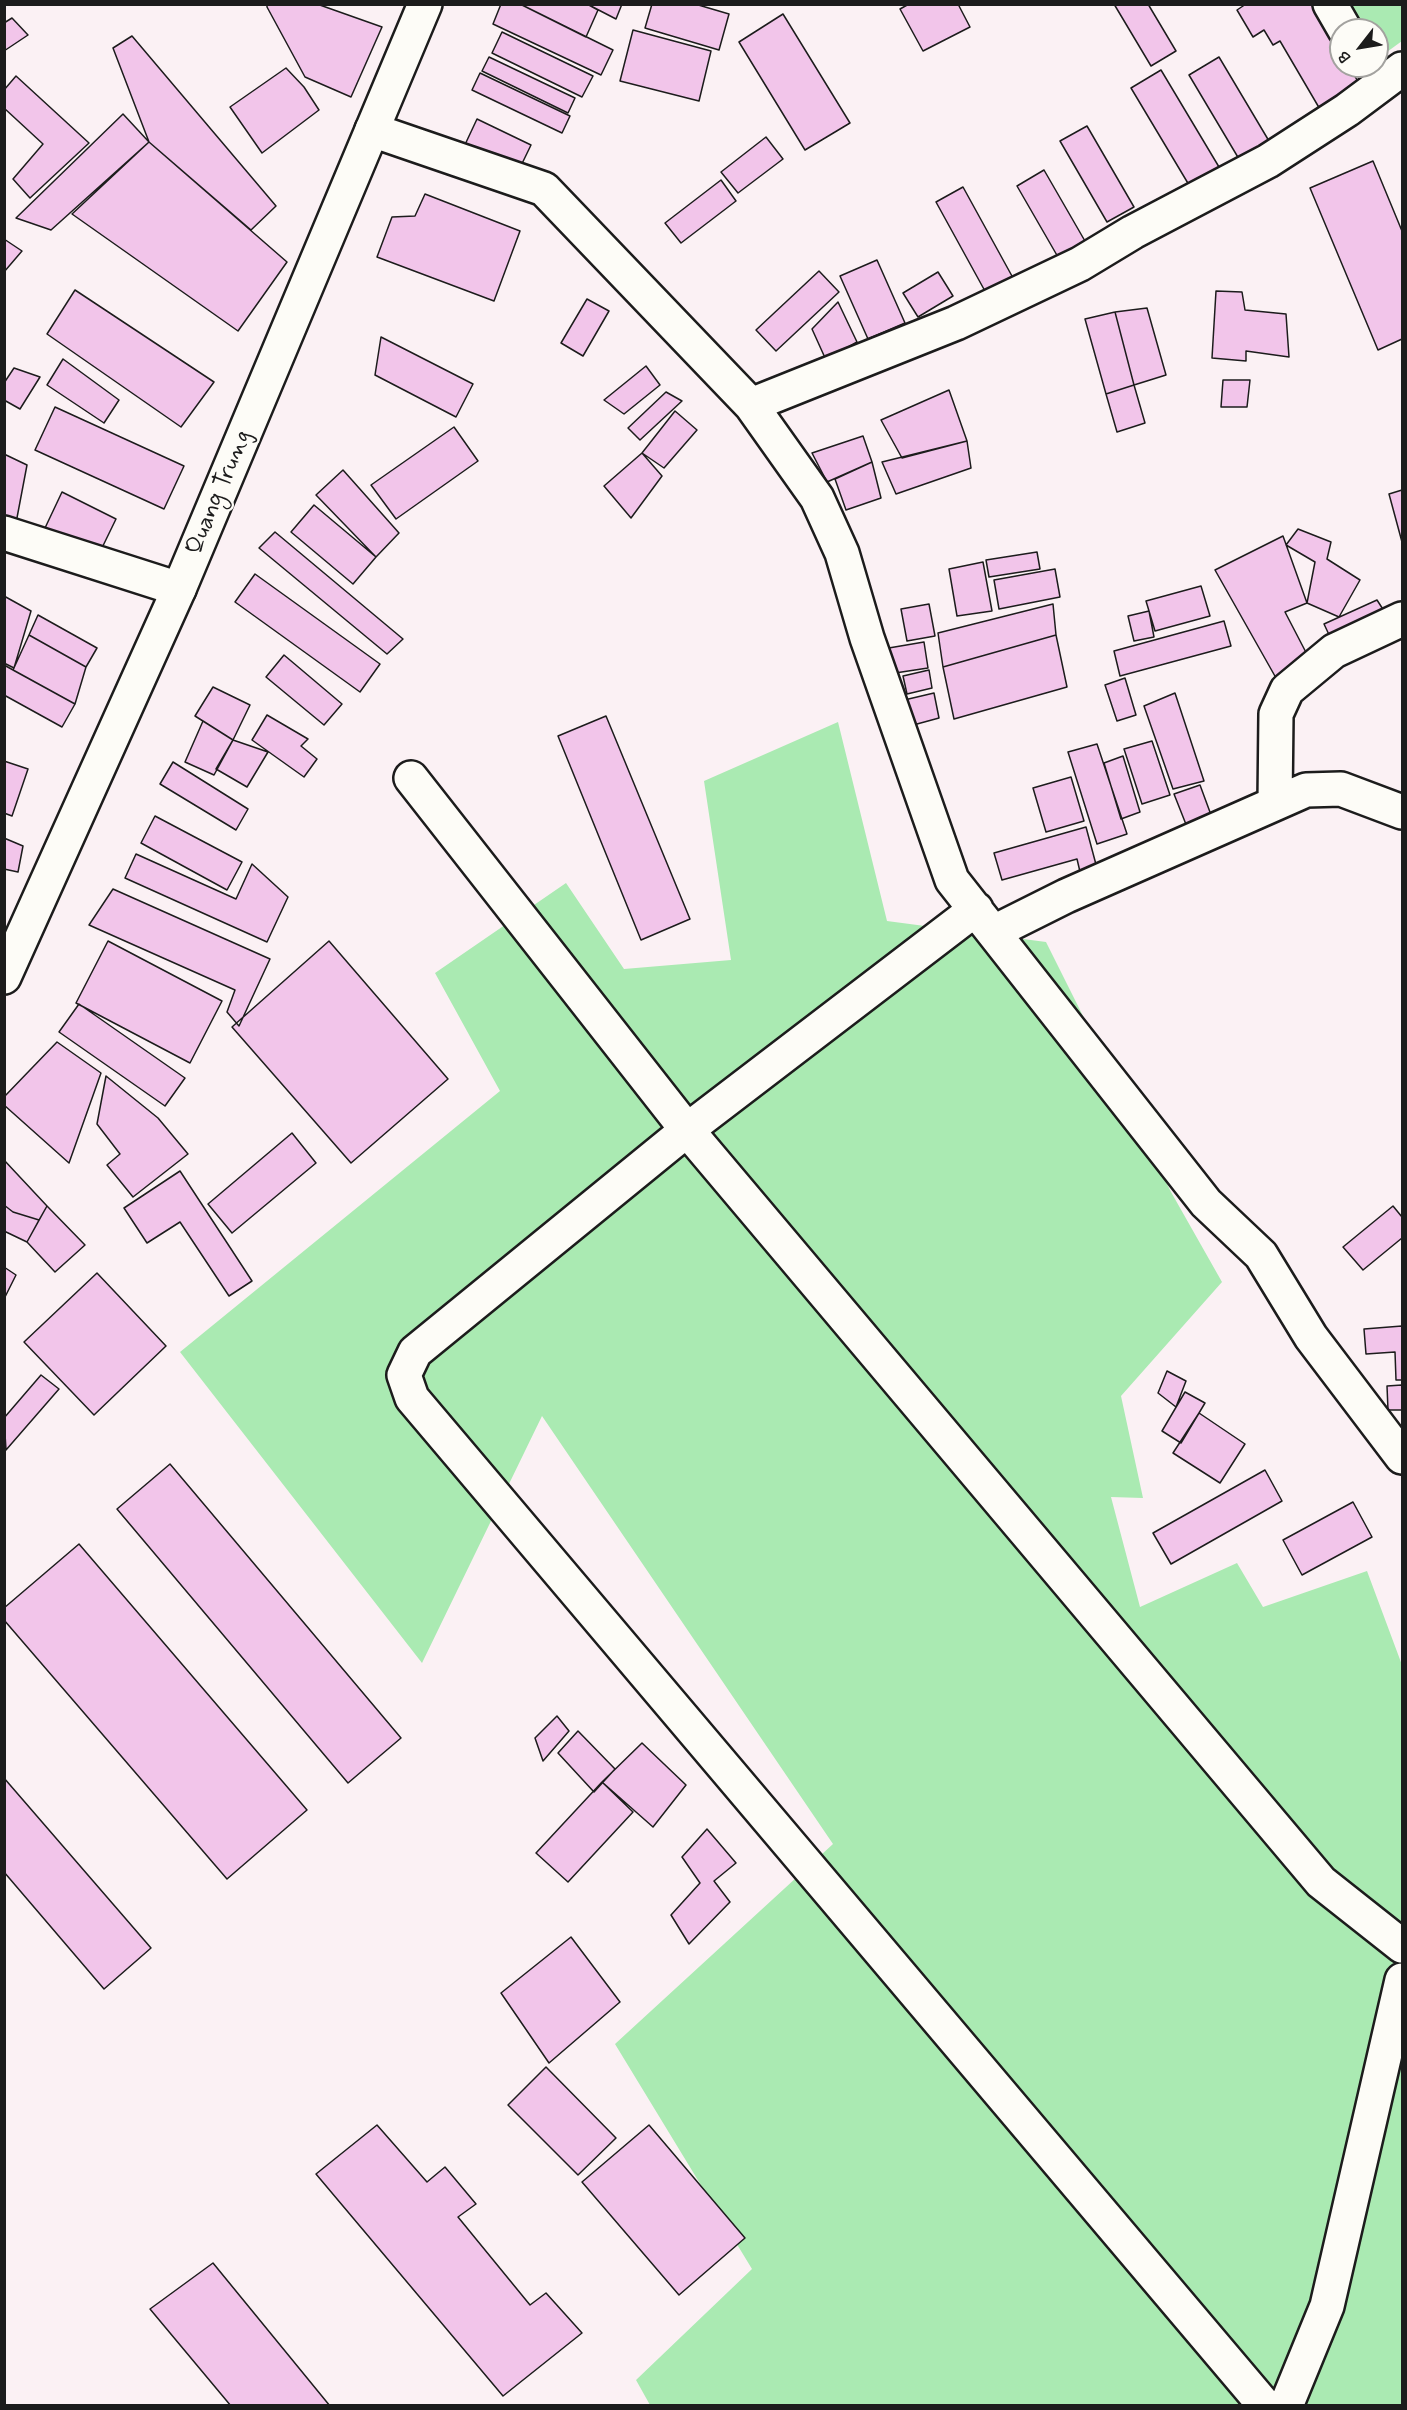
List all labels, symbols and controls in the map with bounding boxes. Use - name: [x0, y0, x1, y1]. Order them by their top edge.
- north arrow: [1329, 18, 1389, 78]
- text: B: [1333, 47, 1356, 66]
- street label: Quang Trung: [181, 426, 259, 560]

